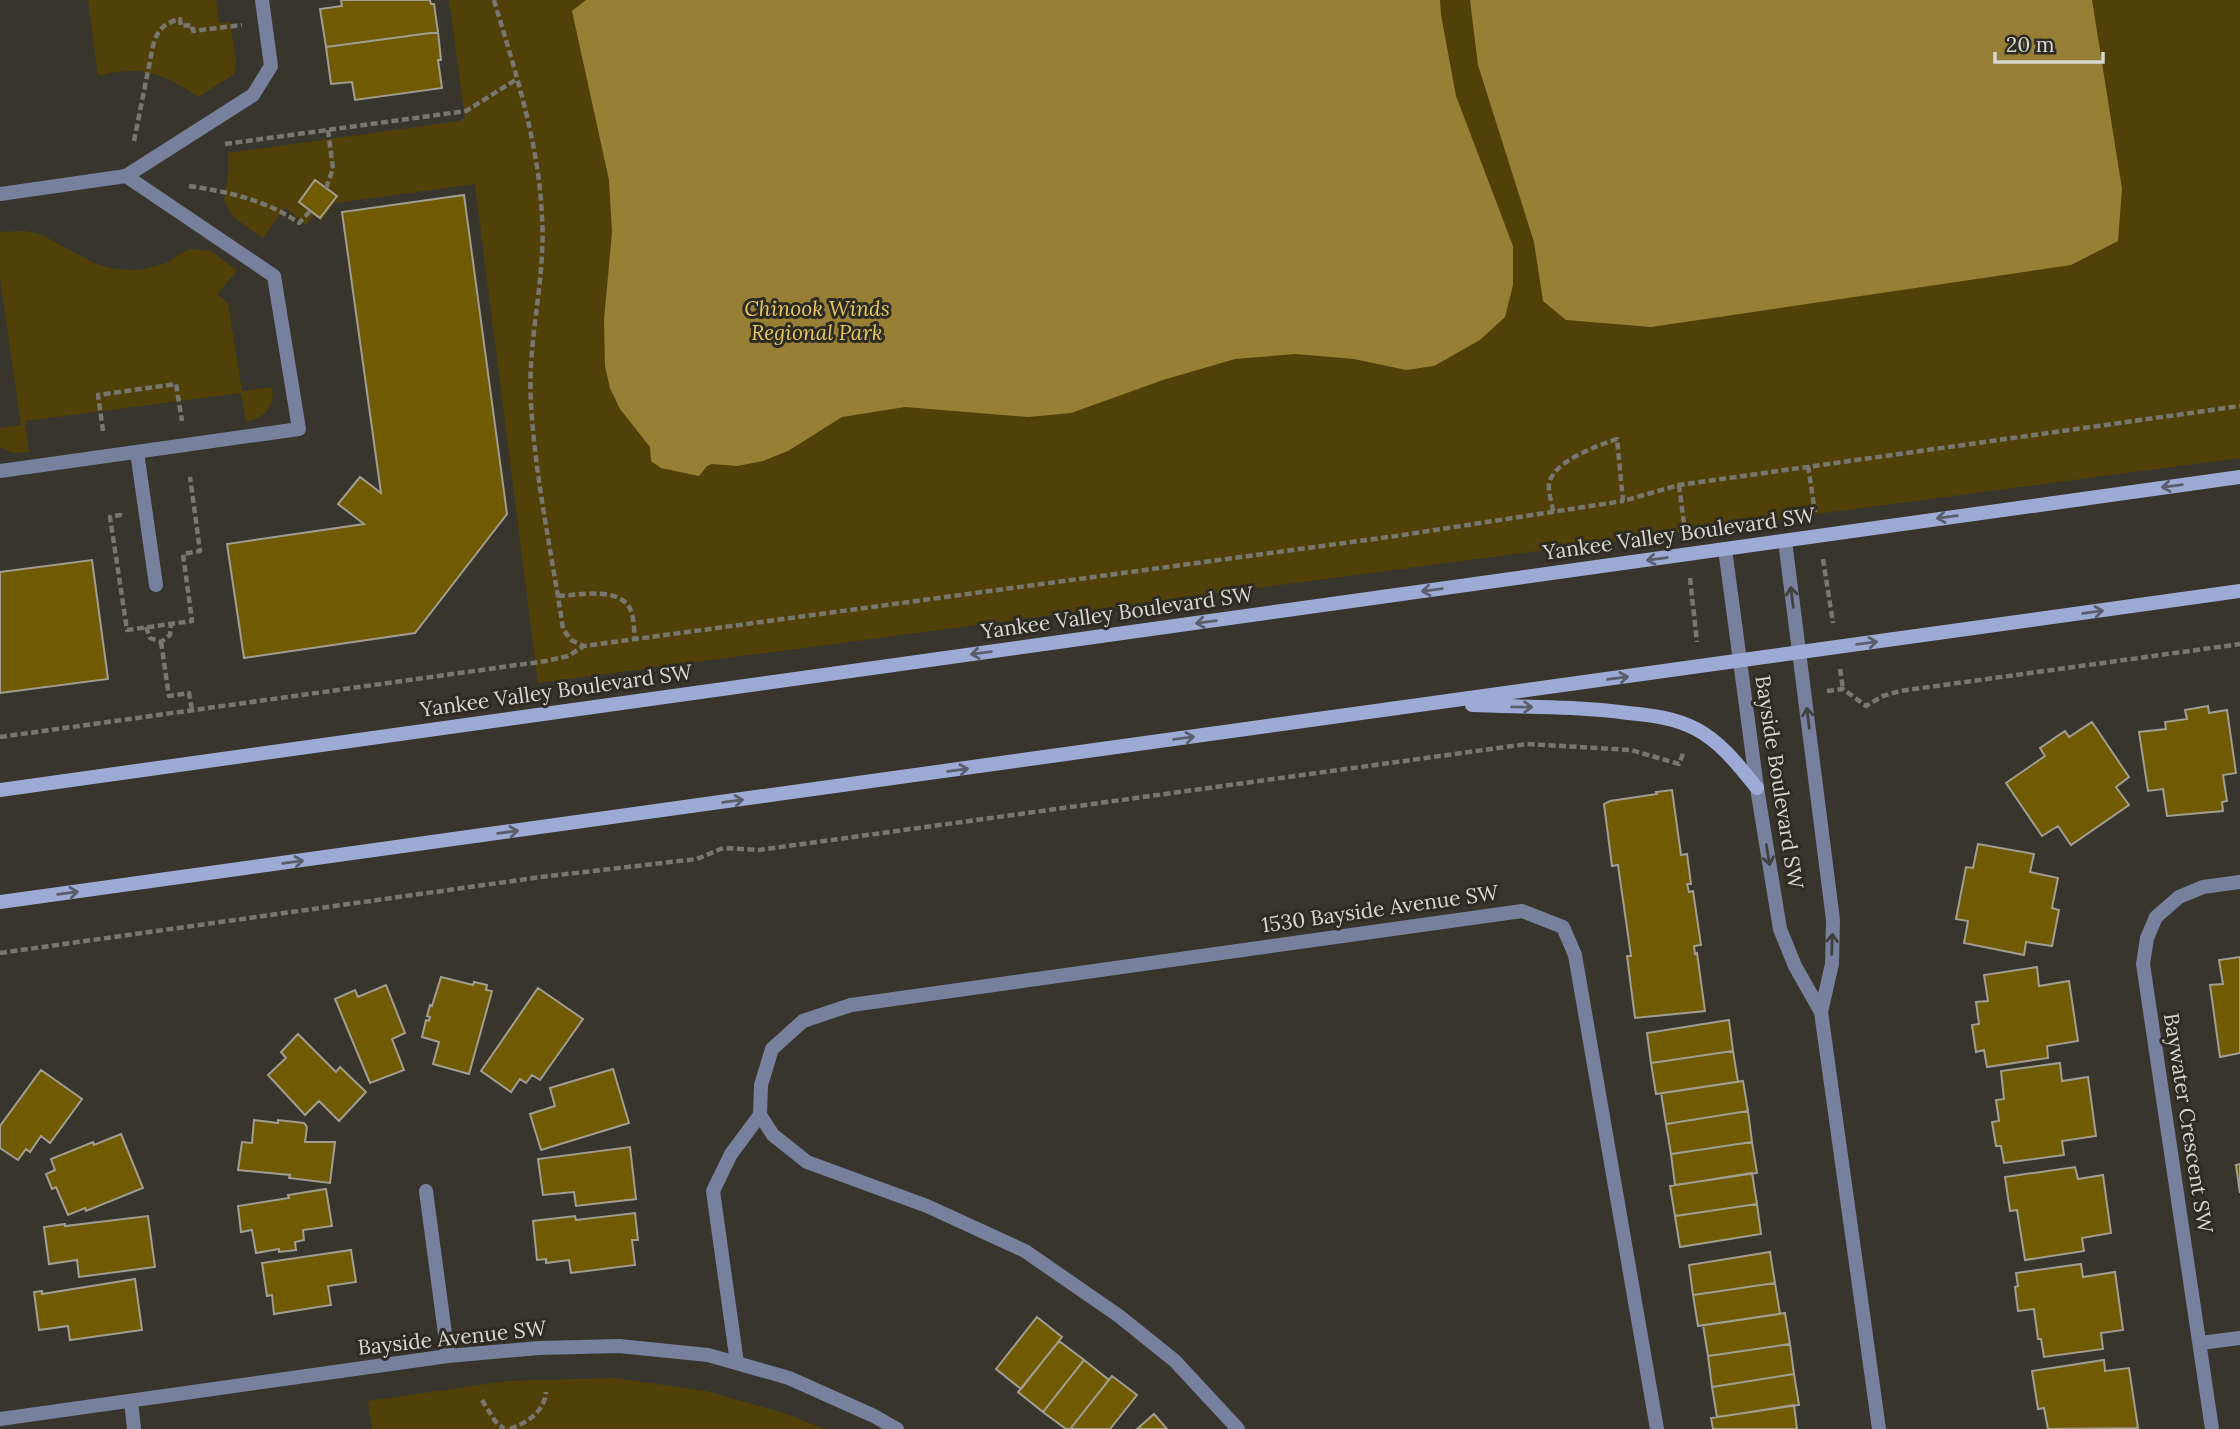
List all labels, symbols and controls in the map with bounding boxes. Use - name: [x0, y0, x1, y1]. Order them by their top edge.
- scale bar: [1995, 21, 2104, 65]
- text: 20 m: [2006, 31, 2055, 58]
- park label: Chinook Winds Regional Park: [744, 295, 890, 346]
- one-way arrow: [2162, 480, 2184, 493]
- street label: Yankee Valley Boulevard SW: [1540, 501, 1818, 566]
- one-way arrow: [1936, 511, 1959, 524]
- one-way arrow: [1646, 552, 1669, 565]
- street label: Yankee Valley Boulevard SW: [978, 580, 1256, 645]
- one-way arrow: [1421, 584, 1444, 597]
- one-way arrow: [1786, 586, 1799, 609]
- one-way arrow: [2081, 605, 2103, 618]
- one-way arrow: [1196, 615, 1218, 628]
- one-way arrow: [1855, 637, 1878, 650]
- one-way arrow: [970, 647, 993, 660]
- street label: Yankee Valley Boulevard SW: [417, 658, 695, 723]
- one-way arrow: [1606, 671, 1629, 684]
- street label: Bayside Boulevard SW: [1749, 673, 1810, 892]
- one-way arrow: [1510, 700, 1533, 713]
- one-way arrow: [1802, 708, 1815, 730]
- one-way arrow: [1172, 732, 1195, 745]
- one-way arrow: [947, 763, 969, 776]
- one-way arrow: [721, 794, 744, 807]
- one-way arrow: [496, 826, 519, 839]
- one-way arrow: [1762, 843, 1775, 866]
- one-way arrow: [281, 855, 304, 868]
- street label: 1530 Bayside Avenue SW: [1260, 878, 1501, 938]
- one-way arrow: [56, 886, 78, 899]
- one-way arrow: [1826, 933, 1839, 956]
- street label: Baywater Crescent SW: [2158, 1011, 2219, 1236]
- street label: Bayside Avenue SW: [356, 1314, 549, 1361]

